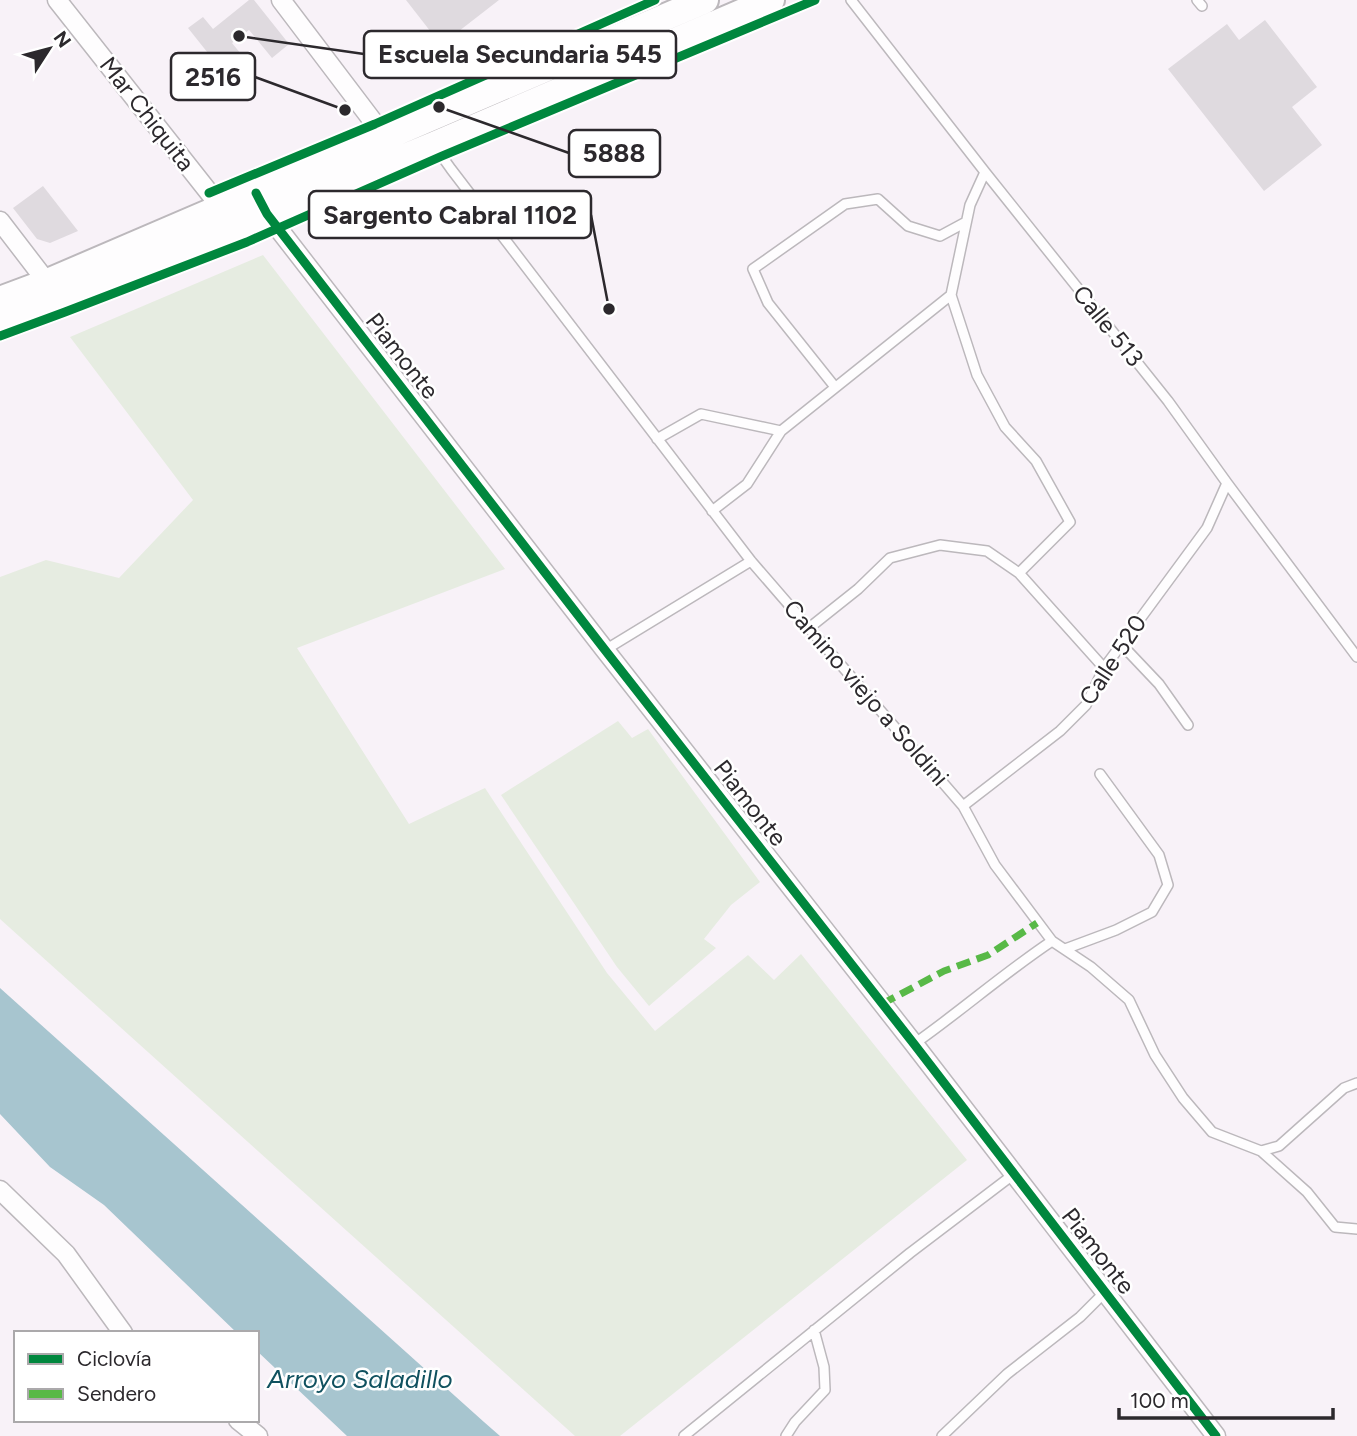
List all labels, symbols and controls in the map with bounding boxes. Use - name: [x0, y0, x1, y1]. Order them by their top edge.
- north arrow: [14, 14, 84, 84]
- text: N: [49, 27, 76, 52]
- callout: Escuela Secundaria 545: [364, 31, 676, 78]
- text: Escuela Secundaria 545: [378, 38, 662, 70]
- street label: Mar Chiquita: [94, 51, 201, 177]
- callout: 2516: [171, 53, 255, 100]
- text: 2516: [185, 61, 241, 93]
- callout: 5888: [569, 130, 660, 177]
- text: 5888: [583, 137, 645, 169]
- callout: Sargento Cabral 1102: [309, 191, 591, 238]
- text: Sargento Cabral 1102: [323, 199, 577, 231]
- street label: Calle 513: [1067, 279, 1150, 372]
- street label: Piamonte: [360, 307, 445, 405]
- street label: Camino viejo a Soldini: [778, 594, 955, 792]
- street label: Calle 520: [1073, 609, 1152, 710]
- street label: Piamonte: [708, 754, 793, 852]
- street label: Piamonte: [1056, 1202, 1141, 1300]
- legend: [14, 1331, 259, 1422]
- text: Ciclovía: [77, 1346, 151, 1371]
- water label: Arroyo Saladillo: [266, 1363, 453, 1395]
- scale bar: [1119, 1376, 1332, 1420]
- text: Sendero: [77, 1381, 156, 1406]
- text: 100 m: [1130, 1388, 1189, 1413]

